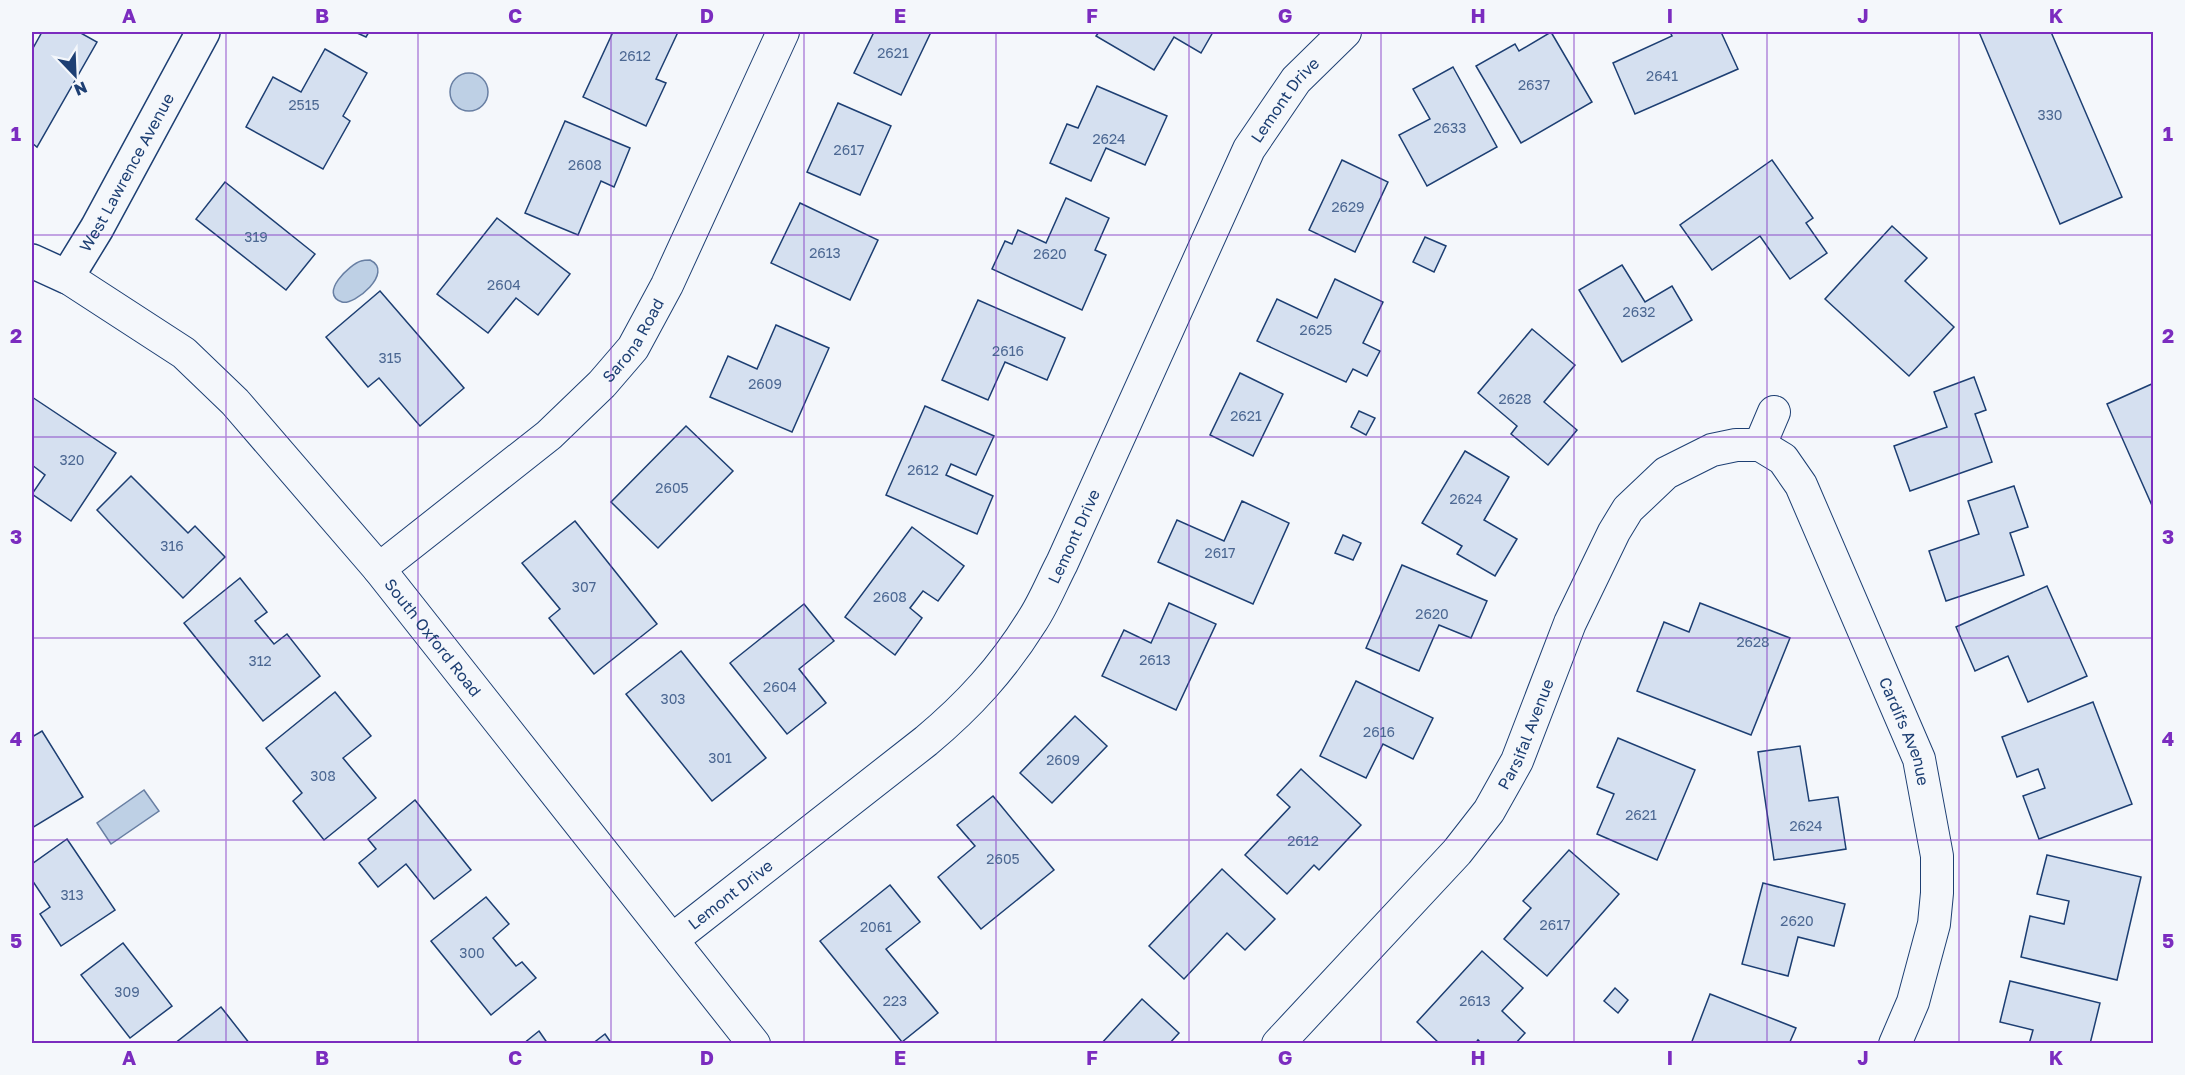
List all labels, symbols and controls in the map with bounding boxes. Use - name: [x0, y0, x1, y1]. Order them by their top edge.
- text: A: [122, 3, 136, 27]
- text: B: [315, 3, 329, 27]
- text: C: [508, 3, 522, 27]
- text: D: [700, 3, 714, 27]
- text: E: [894, 3, 906, 27]
- text: F: [1086, 3, 1098, 27]
- text: G: [1278, 3, 1292, 27]
- text: H: [1470, 3, 1486, 27]
- text: I: [1667, 3, 1673, 27]
- text: J: [1857, 3, 1869, 27]
- text: K: [2049, 3, 2064, 27]
- house number: 2621: [877, 44, 909, 61]
- north arrow: [45, 45, 105, 105]
- house number: 2612: [619, 47, 651, 64]
- street label: Lemont Drive: [1246, 53, 1323, 146]
- house number: 2641: [1646, 67, 1678, 84]
- house number: 2637: [1518, 76, 1550, 93]
- text: N: [71, 77, 90, 100]
- street label: West Lawrence Avenue: [75, 90, 178, 255]
- house number: 2515: [288, 96, 320, 113]
- house number: 330: [2037, 106, 2063, 123]
- house number: 2633: [1434, 119, 1466, 136]
- text: 1: [11, 121, 21, 145]
- text: 1: [2163, 121, 2173, 145]
- house number: 2624: [1092, 130, 1126, 147]
- house number: 2617: [834, 141, 864, 158]
- house number: 2608: [568, 156, 602, 173]
- house number: 2629: [1331, 198, 1365, 215]
- house number: 319: [244, 228, 268, 245]
- house number: 2613: [809, 244, 841, 261]
- house number: 2620: [1033, 245, 1067, 262]
- house number: 2604: [487, 276, 521, 293]
- street label: Sarona Road: [598, 295, 668, 386]
- house number: 2632: [1623, 303, 1655, 320]
- house number: 2625: [1300, 321, 1332, 338]
- text: 2: [10, 323, 22, 347]
- text: 2: [2162, 323, 2174, 347]
- house number: 2616: [992, 342, 1024, 359]
- house number: 315: [378, 349, 402, 366]
- house number: 2609: [748, 375, 782, 392]
- house number: 2628: [1498, 390, 1532, 407]
- house number: 2621: [1230, 407, 1262, 424]
- house number: 320: [60, 451, 85, 468]
- house number: 2612: [907, 461, 939, 478]
- house number: 2605: [655, 479, 689, 496]
- street label: Lemont Drive: [1043, 486, 1104, 587]
- house number: 2624: [1449, 490, 1483, 507]
- text: 3: [10, 524, 22, 548]
- text: 3: [2162, 524, 2174, 548]
- house number: 316: [160, 537, 184, 554]
- house number: 2617: [1205, 544, 1235, 561]
- street label: South Oxford Road: [380, 574, 486, 700]
- house number: 307: [572, 578, 596, 595]
- house number: 2608: [873, 588, 907, 605]
- house number: 2620: [1415, 605, 1449, 622]
- house number: 2628: [1736, 633, 1770, 650]
- house number: 2613: [1139, 651, 1171, 668]
- house number: 312: [248, 652, 272, 669]
- street label: Cardifs Avenue: [1875, 674, 1934, 787]
- street label: Parsifal Avenue: [1493, 676, 1558, 793]
- house number: 2604: [763, 678, 797, 695]
- house number: 303: [660, 690, 686, 707]
- house number: 2616: [1363, 723, 1395, 740]
- text: 4: [10, 726, 22, 750]
- text: 4: [2162, 726, 2174, 750]
- house number: 301: [708, 749, 732, 766]
- house number: 2609: [1046, 751, 1080, 768]
- house number: 308: [310, 767, 336, 784]
- house number: 2621: [1625, 806, 1657, 823]
- house number: 2624: [1789, 817, 1823, 834]
- house number: 2612: [1287, 832, 1319, 849]
- house number: 2605: [986, 850, 1020, 867]
- street label: Lemont Drive: [684, 855, 776, 934]
- house number: 313: [60, 886, 84, 903]
- house number: 2620: [1780, 912, 1814, 929]
- house number: 2617: [1540, 916, 1570, 933]
- house number: 2061: [860, 918, 892, 935]
- text: 5: [10, 928, 22, 952]
- text: 5: [2162, 928, 2174, 952]
- house number: 300: [459, 944, 485, 961]
- house number: 309: [114, 983, 140, 1000]
- house number: 223: [883, 992, 907, 1009]
- house number: 2613: [1459, 992, 1491, 1009]
- text: A: [122, 1045, 136, 1069]
- text: B: [315, 1045, 329, 1069]
- text: C: [508, 1045, 522, 1069]
- text: D: [700, 1045, 714, 1069]
- text: E: [894, 1045, 906, 1069]
- text: F: [1086, 1045, 1098, 1069]
- text: G: [1278, 1045, 1292, 1069]
- text: H: [1470, 1045, 1486, 1069]
- text: I: [1667, 1045, 1673, 1069]
- text: J: [1857, 1045, 1869, 1069]
- text: K: [2049, 1045, 2064, 1069]

